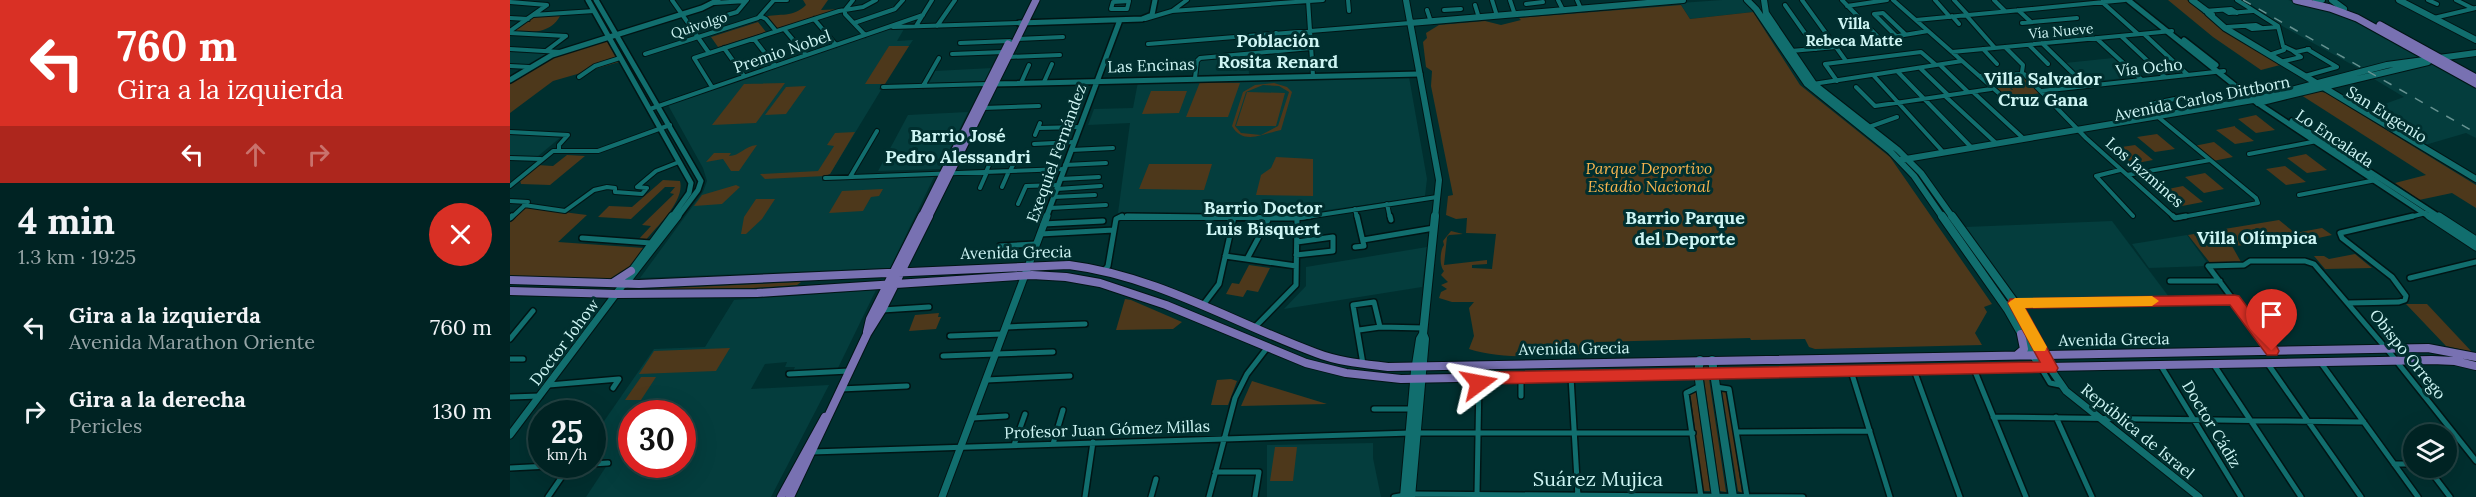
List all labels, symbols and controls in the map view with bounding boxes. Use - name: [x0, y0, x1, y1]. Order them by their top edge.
- street label: Quivolgo: [668, 7, 730, 43]
- district label: Villa Rebeca Matte: [1805, 14, 1903, 50]
- text: 760 m: [117, 19, 237, 73]
- street label: Vía Nueve: [2027, 19, 2095, 43]
- icon: left: [18, 24, 96, 102]
- street label: Premio Nobel: [731, 25, 833, 77]
- district label: Población Rosita Renard: [1218, 29, 1338, 73]
- street label: Las Encinas: [1107, 53, 1195, 77]
- street label: Vía Ocho: [2114, 54, 2183, 81]
- district label: Villa Salvador Cruz Gana: [1984, 67, 2102, 111]
- street label: Avenida Carlos Dittborn: [2111, 71, 2292, 125]
- text: Gira a la izquierda: [117, 72, 344, 106]
- street label: Exequiel Fernández: [1022, 81, 1090, 225]
- street label: San Eugenio: [2343, 81, 2431, 147]
- street label: Lo Encalada: [2292, 105, 2378, 171]
- district label: Barrio José Pedro Alessandri: [885, 124, 1031, 168]
- street label: Los Jazmines: [2102, 133, 2188, 211]
- icon: left: [176, 138, 209, 171]
- icon: ahead: [239, 138, 272, 171]
- icon: right: [302, 138, 335, 171]
- park label: Parque Deportivo Estadio Nacional: [1586, 158, 1712, 196]
- district label: Barrio Doctor Luis Bisquert: [1204, 196, 1323, 240]
- text: 4 min: [18, 198, 115, 244]
- button: close: [429, 203, 492, 266]
- district label: Barrio Parque del Deporte: [1625, 206, 1745, 250]
- district label: Villa Olímpica: [2197, 226, 2318, 249]
- street label: Avenida Grecia: [959, 241, 1072, 263]
- text: 1.3 km · 19:25: [18, 244, 136, 269]
- pin: [2246, 289, 2297, 351]
- street label: Doctor Johow: [525, 295, 603, 389]
- icon: arrive: [2255, 298, 2288, 331]
- text: Gira a la izquierda: [69, 301, 261, 329]
- street label: Obispo Orrego: [2366, 305, 2450, 403]
- icon: left: [18, 311, 51, 344]
- text: 760 m: [430, 313, 492, 341]
- street label: Avenida Grecia: [2057, 328, 2170, 350]
- text: Avenida Marathon Oriente: [69, 329, 315, 354]
- street label: Avenida Grecia: [1517, 337, 1630, 359]
- position arrow: [1447, 351, 1511, 415]
- street label: Doctor Cádiz: [2178, 377, 2246, 471]
- street label: República de Israel: [2077, 379, 2199, 483]
- text: Gira a la derecha: [69, 385, 246, 413]
- icon: right: [18, 395, 51, 428]
- text: 130 m: [433, 397, 492, 425]
- speed limit sign: 30: [618, 400, 696, 478]
- text: Pericles: [69, 413, 142, 438]
- text: 25: [551, 413, 583, 451]
- street label: Profesor Juan Gómez Millas: [1004, 415, 1210, 443]
- map controls: [2403, 424, 2457, 478]
- button: layers: [2403, 424, 2457, 478]
- text: km/h: [547, 445, 587, 464]
- street label: Suárez Mujica: [1533, 466, 1663, 491]

